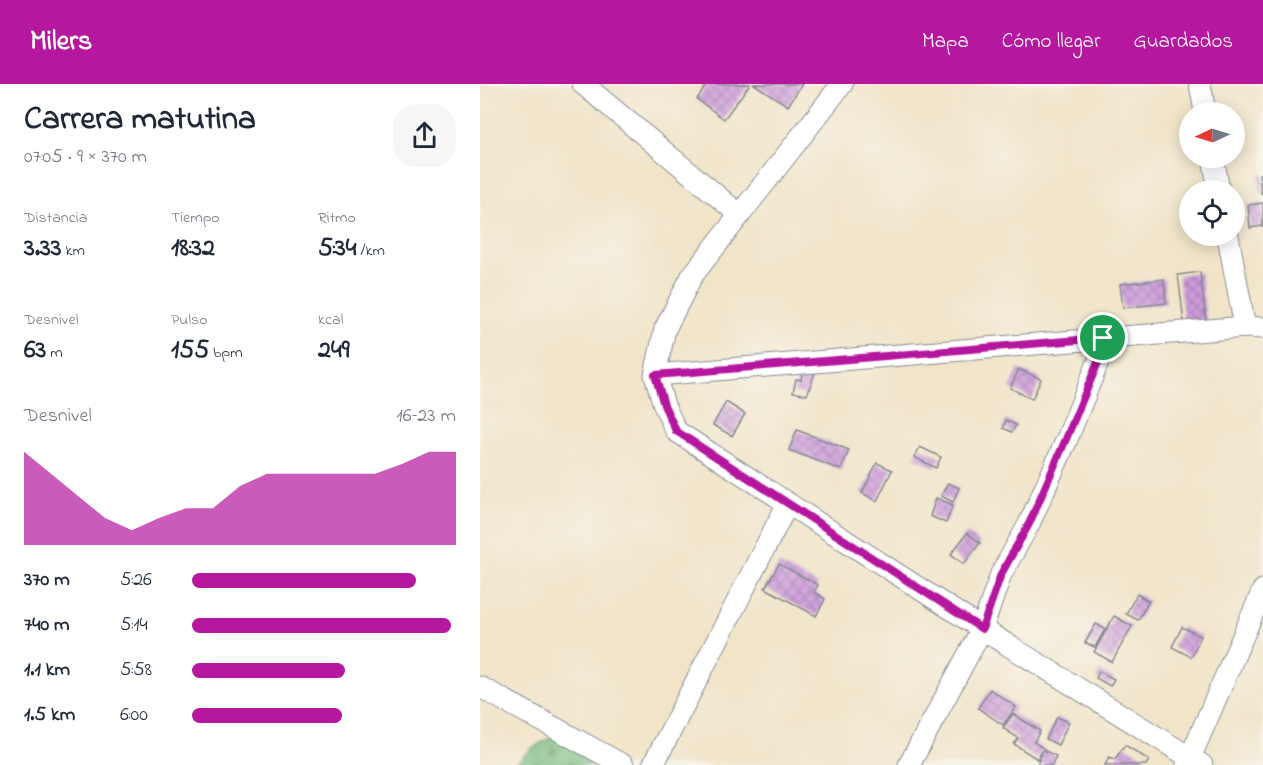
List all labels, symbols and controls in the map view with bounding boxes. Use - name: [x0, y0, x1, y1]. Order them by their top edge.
- text: Milers: [30, 22, 92, 63]
- text: Mapa: [922, 27, 969, 57]
- text: Cómo llegar: [1002, 27, 1100, 57]
- text: Guardados: [1133, 27, 1233, 57]
- text: Carrera matutina: [24, 96, 256, 144]
- north arrow: [1179, 102, 1245, 168]
- map controls: [1179, 102, 1245, 246]
- button: share: [393, 104, 456, 167]
- text: 07:05 · 9 × 370 m: [24, 143, 147, 172]
- button: locate: [1179, 180, 1245, 246]
- text: Distancia: [24, 206, 87, 230]
- text: Tiempo: [171, 206, 220, 230]
- text: Ritmo: [318, 206, 356, 230]
- text: 3.33: [24, 230, 62, 268]
- text: 18:32: [171, 230, 215, 268]
- text: 5:34: [318, 230, 357, 268]
- text: km: [62, 239, 85, 263]
- text: /km: [357, 239, 385, 263]
- text: Desnivel: [24, 308, 78, 332]
- text: Pulso: [171, 308, 208, 332]
- text: kcal: [318, 308, 343, 332]
- pin: [1077, 312, 1128, 363]
- icon: arrive: [1086, 321, 1119, 354]
- text: 63: [24, 332, 46, 370]
- text: 155: [171, 332, 209, 370]
- text: 249: [318, 332, 349, 370]
- text: m: [46, 341, 63, 365]
- text: bpm: [209, 341, 243, 365]
- text: Desnivel: [24, 402, 92, 431]
- text: 16–23 m: [396, 402, 456, 431]
- text: 370 m: [24, 566, 70, 595]
- text: 5:26: [120, 566, 152, 595]
- text: 740 m: [24, 611, 70, 640]
- text: 5:14: [120, 611, 148, 640]
- text: 1.1 km: [24, 656, 70, 685]
- text: 5:58: [120, 656, 152, 685]
- text: 1.5 km: [24, 701, 75, 730]
- text: 6:00: [120, 701, 148, 730]

